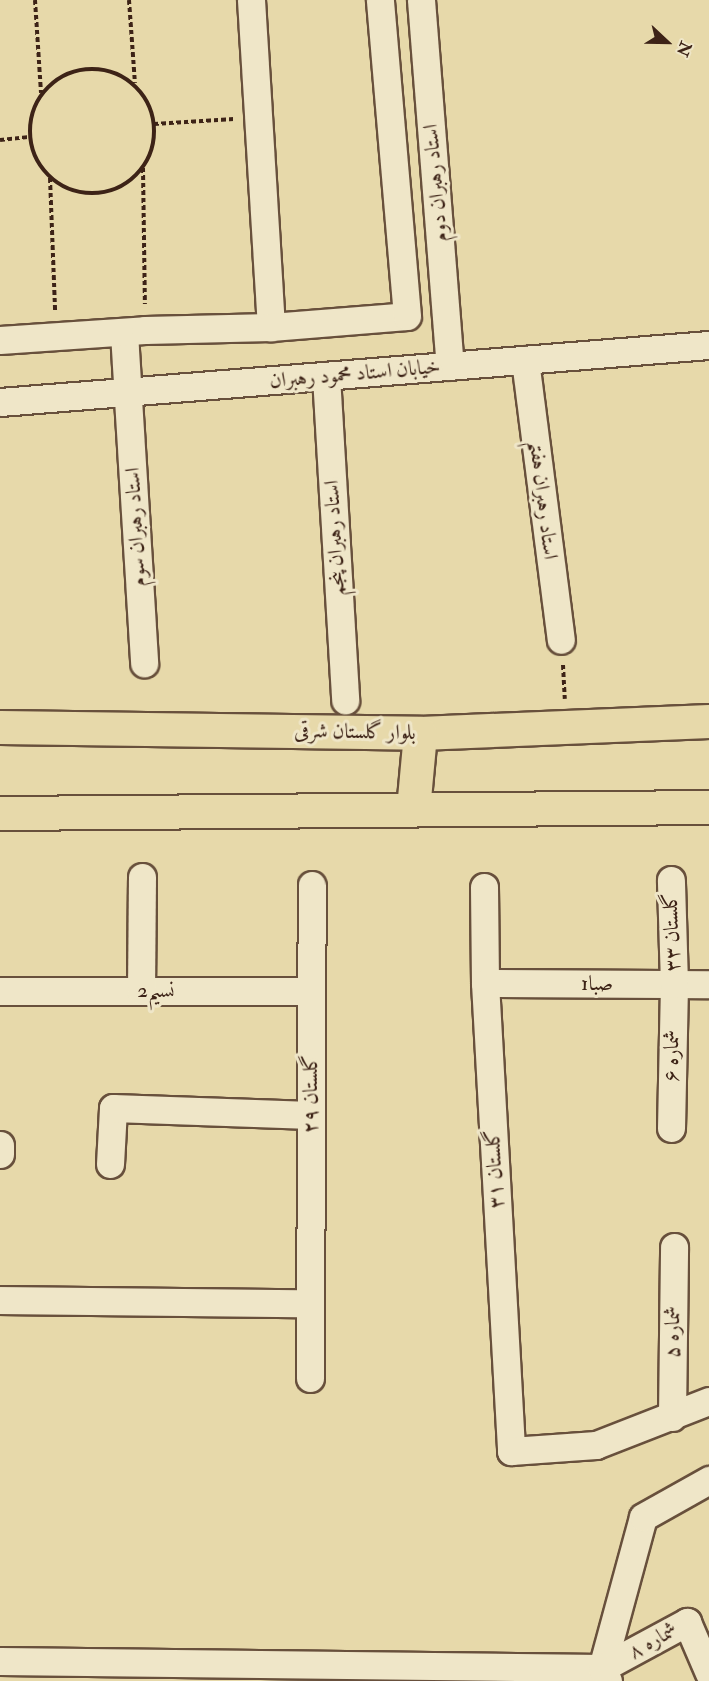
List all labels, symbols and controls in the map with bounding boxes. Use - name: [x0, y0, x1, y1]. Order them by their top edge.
- north arrow: [637, 12, 697, 72]
- text: N: [672, 38, 696, 59]
- street label: استاد رهبران دوم: [418, 123, 454, 243]
- street label: خیابان استاد محمود رهبران: [268, 354, 442, 394]
- street label: استاد رهبران هفتم: [523, 439, 563, 561]
- street label: استاد رهبران سوم: [120, 467, 152, 587]
- street label: استاد رهبران پنجم: [319, 479, 351, 597]
- street label: بلوار گلستان شرقی: [294, 718, 416, 746]
- street label: گلستان ۳۳: [658, 892, 686, 972]
- street label: صبا1: [581, 971, 613, 997]
- street label: نسیم2: [137, 978, 175, 1004]
- street label: شماره ۶: [659, 1030, 685, 1082]
- street label: گلستان ۲۹: [298, 1054, 324, 1134]
- street label: گلستان ۳۱: [480, 1129, 510, 1209]
- street label: شماره ۵: [660, 1306, 686, 1358]
- street label: شماره ۸: [624, 1617, 682, 1665]

